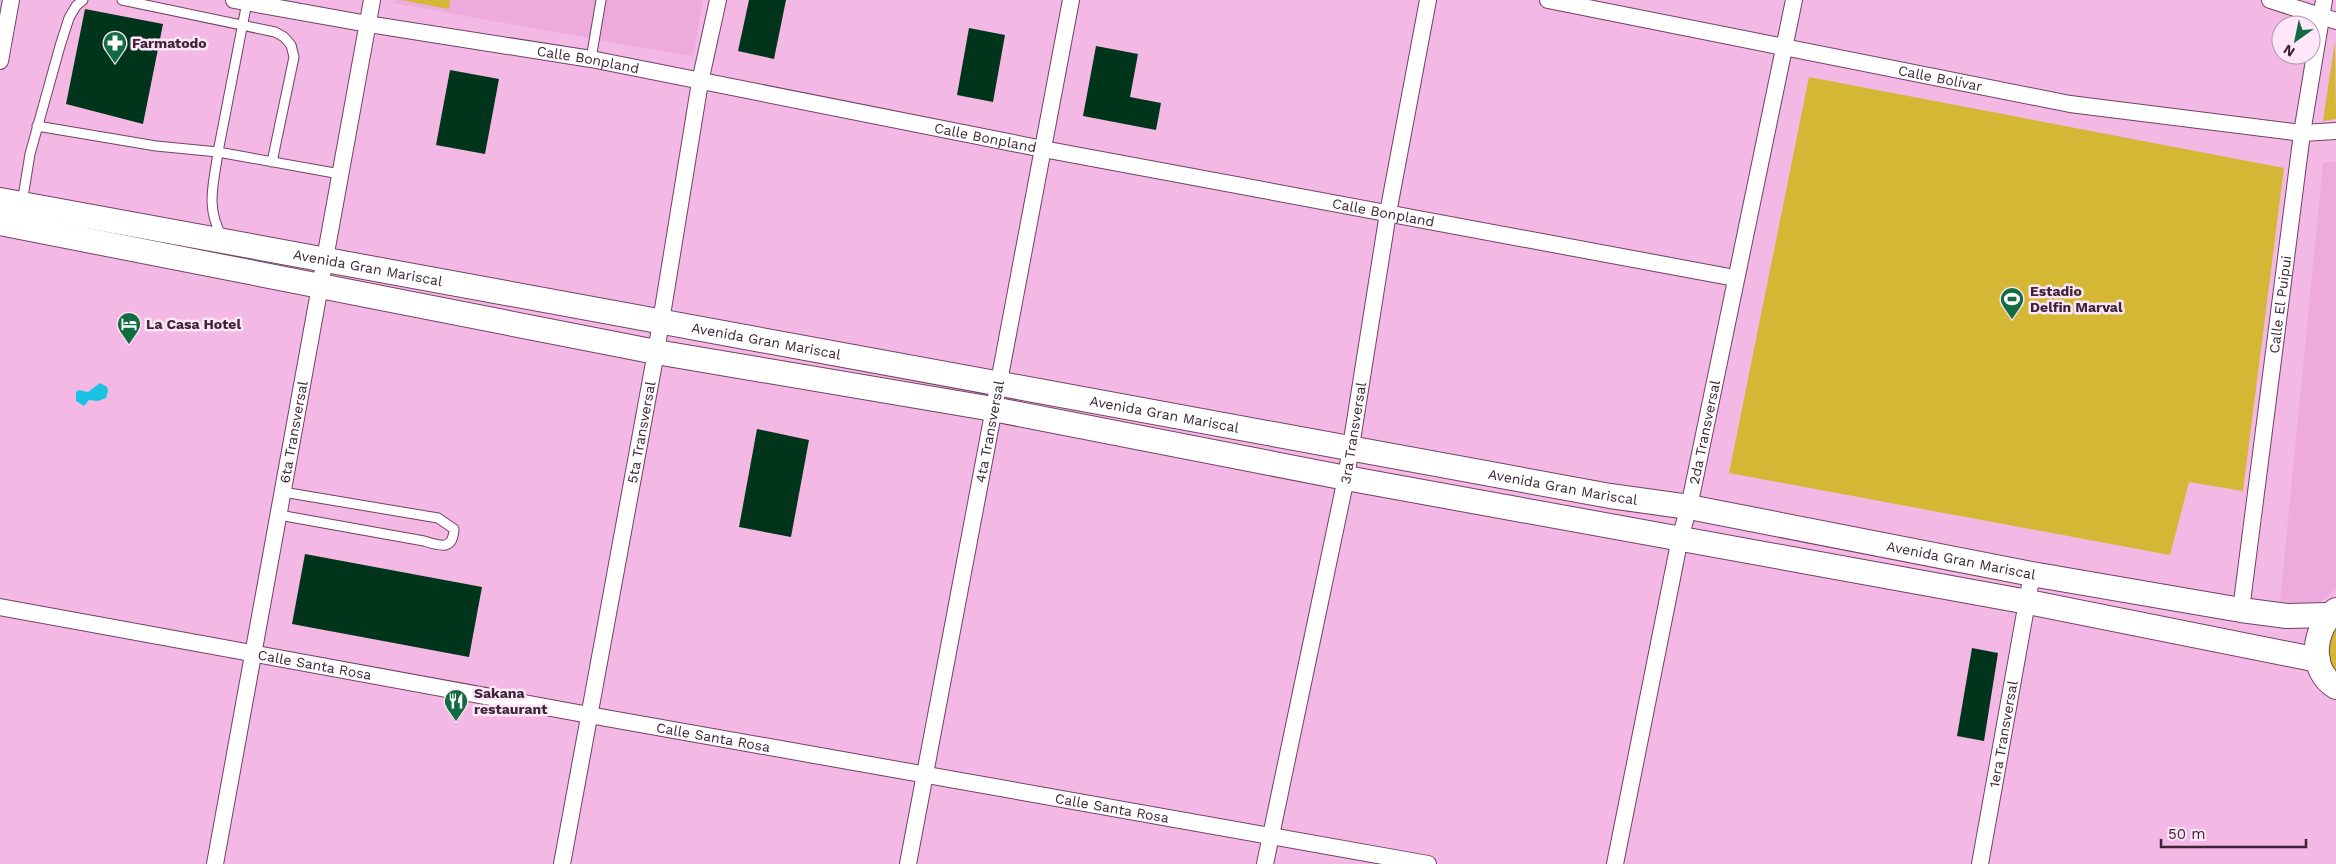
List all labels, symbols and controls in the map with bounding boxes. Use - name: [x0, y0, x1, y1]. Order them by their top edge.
- north arrow: [2271, 15, 2321, 65]
- pharmacy icon: Farmatodo: [102, 30, 128, 64]
- place label: Farmatodo: [132, 35, 207, 51]
- text: N: [2280, 41, 2298, 60]
- street label: Calle Bonpland: [536, 43, 641, 76]
- street label: Calle Bolívar: [1897, 62, 1984, 94]
- street label: Calle Bonpland: [933, 120, 1038, 156]
- street label: Calle Bonpland: [1331, 195, 1436, 230]
- street label: Avenida Gran Mariscal: [292, 246, 444, 289]
- street label: Calle El Puipui: [2266, 255, 2294, 354]
- place label: Estadio Delfin Marval: [2030, 283, 2123, 315]
- sports icon: Estadio Delfin Marval: [1999, 286, 2025, 320]
- hotel icon: La Casa Hotel: [116, 311, 142, 345]
- place label: La Casa Hotel: [146, 316, 241, 332]
- street label: Avenida Gran Mariscal: [690, 319, 843, 363]
- street label: 2da Transversal: [1686, 378, 1723, 486]
- street label: 6ta Transversal: [276, 379, 311, 484]
- street label: 5ta Transversal: [624, 379, 659, 484]
- street label: 4ta Transversal: [972, 379, 1007, 484]
- street label: 3ra Transversal: [1337, 380, 1369, 485]
- street label: Avenida Gran Mariscal: [1089, 393, 1241, 436]
- street label: Avenida Gran Mariscal: [1487, 466, 1639, 508]
- street label: Avenida Gran Mariscal: [1885, 538, 2038, 583]
- street label: Calle Santa Rosa: [257, 646, 373, 683]
- street label: 1era Transversal: [1986, 679, 2021, 789]
- place label: Sakana restaurant: [474, 685, 547, 717]
- restaurant icon: Sakana restaurant: [443, 688, 469, 722]
- street label: Calle Santa Rosa: [655, 719, 772, 755]
- street label: Calle Santa Rosa: [1054, 790, 1170, 826]
- scale bar: [2161, 816, 2306, 848]
- text: 50 m: [2168, 825, 2205, 843]

